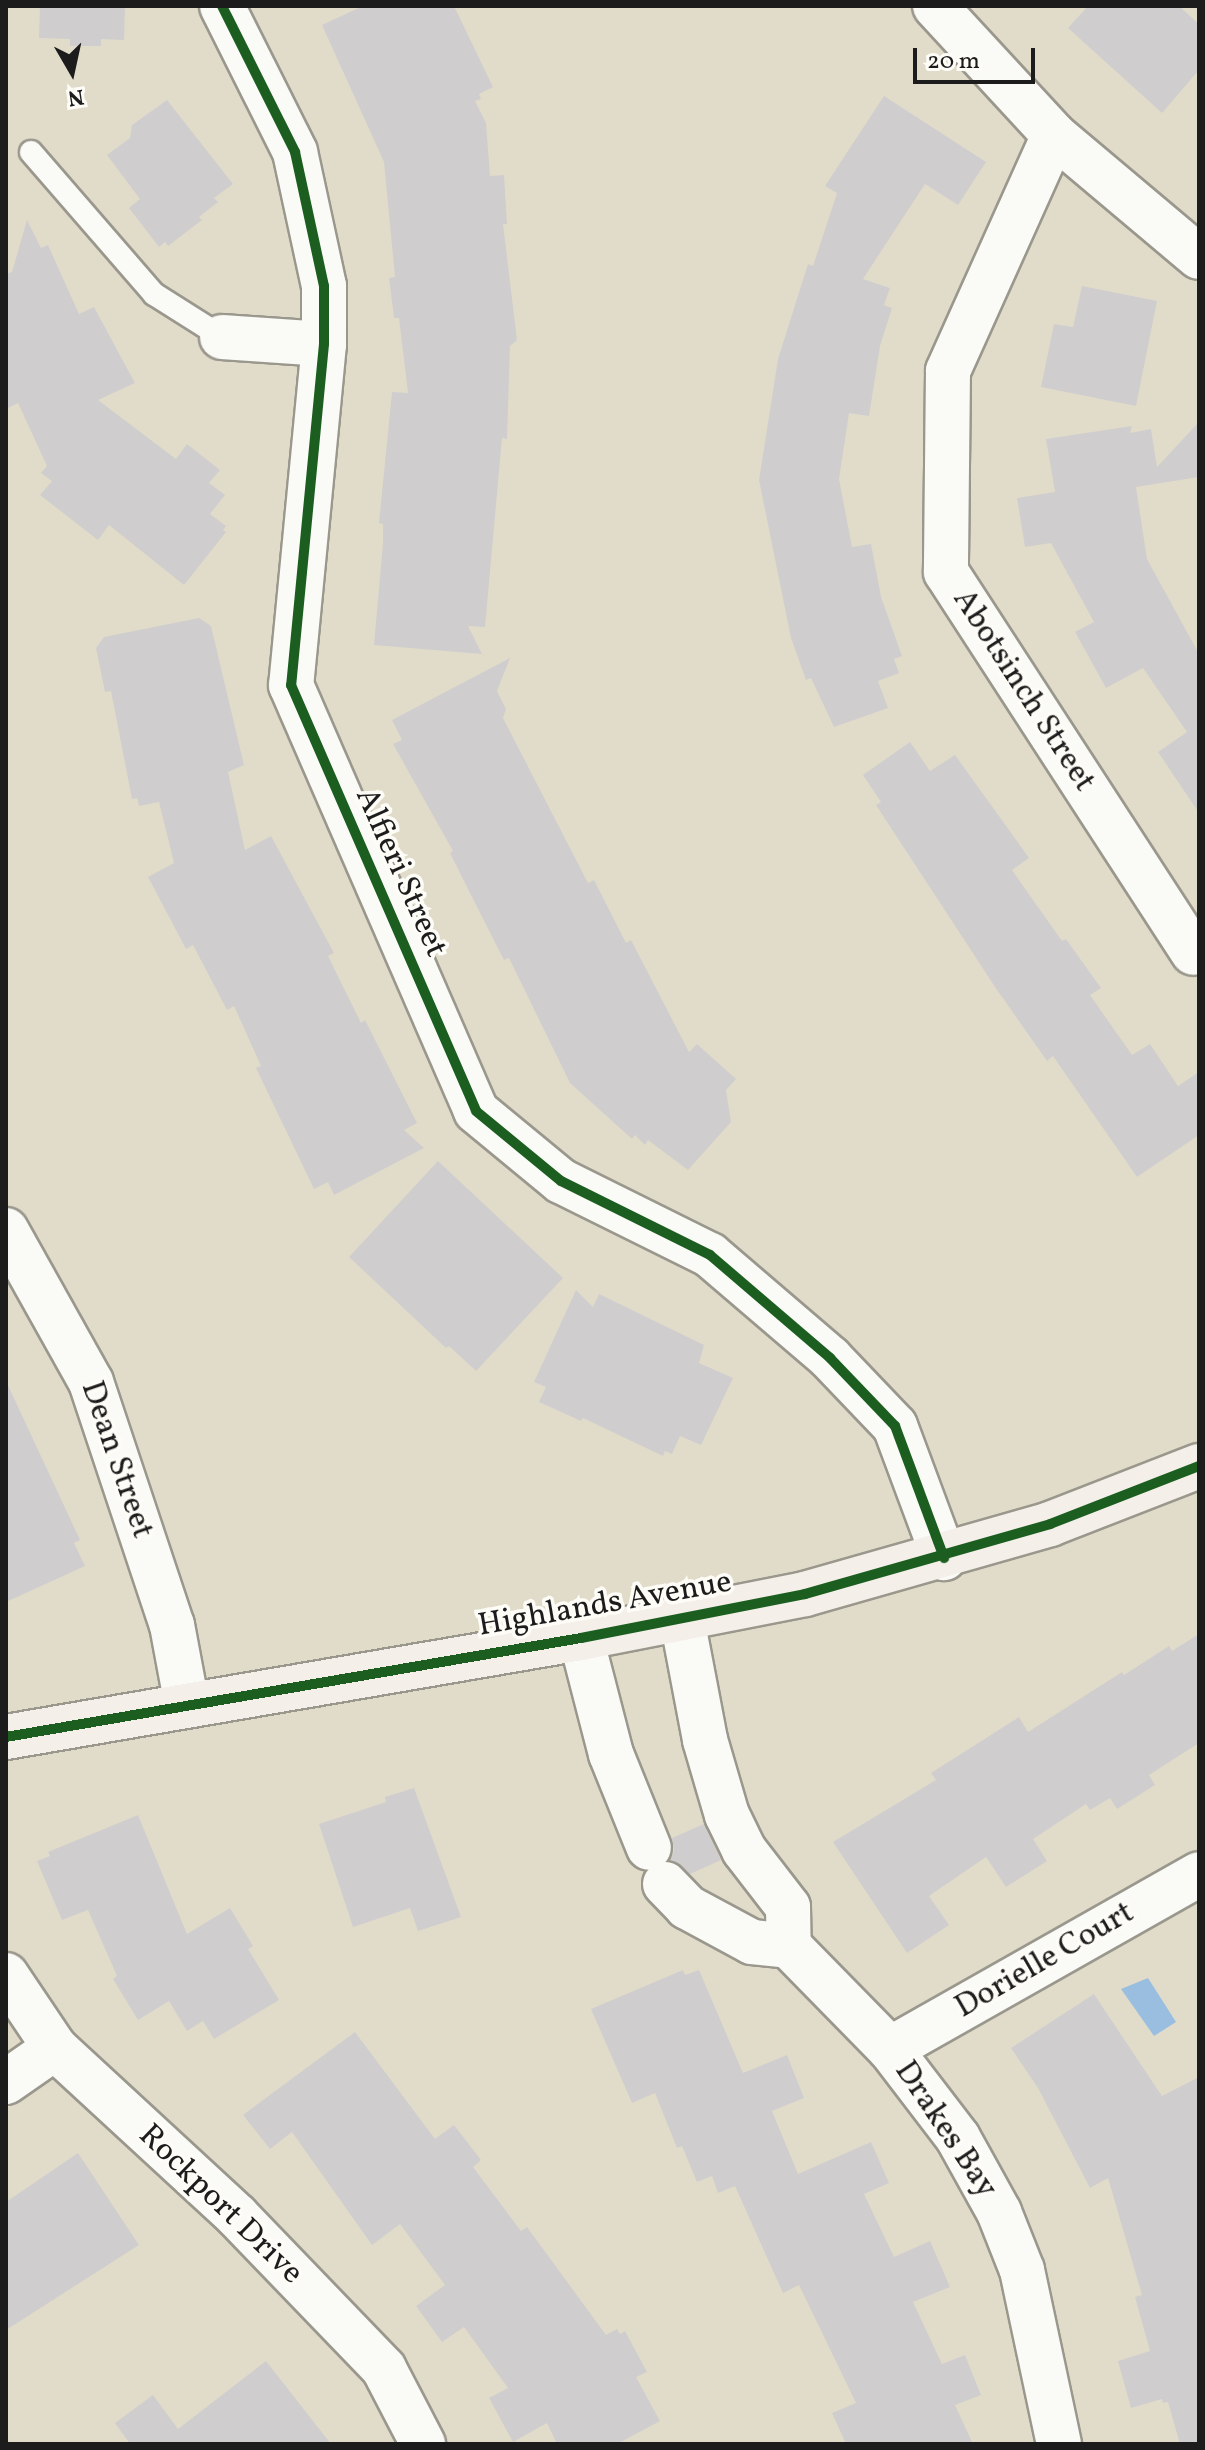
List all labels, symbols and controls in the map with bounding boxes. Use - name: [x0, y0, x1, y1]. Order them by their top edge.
- north arrow: [32, 32, 112, 112]
- scale bar: [917, 32, 1039, 82]
- text: 20 m: [927, 45, 980, 79]
- text: N: [66, 80, 86, 113]
- street label: Abotsinch Street: [943, 583, 1103, 799]
- street label: Alfieri Street: [346, 783, 454, 963]
- street label: Dean Street: [71, 1376, 161, 1544]
- street label: Highlands Avenue: [475, 1564, 735, 1646]
- street label: Dorielle Court: [949, 1894, 1141, 2028]
- street label: Drakes Bay: [885, 2054, 1005, 2206]
- street label: Rockport Drive: [130, 2117, 310, 2293]

